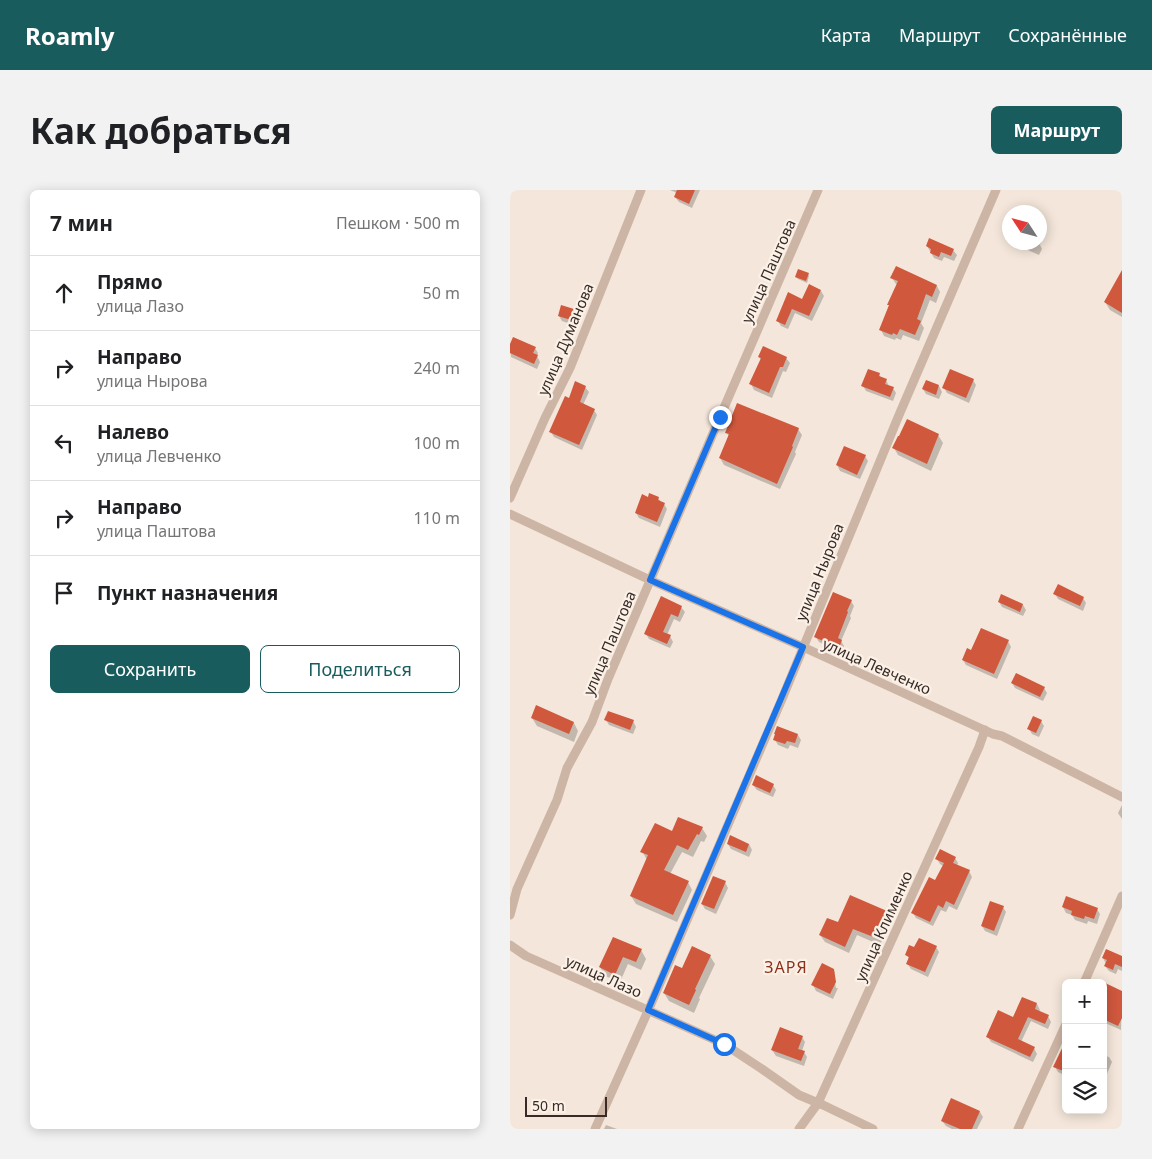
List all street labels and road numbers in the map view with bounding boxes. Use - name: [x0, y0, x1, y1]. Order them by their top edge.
- street label: улица Паштова: [736, 216, 800, 326]
- street label: улица Думанова: [532, 280, 598, 398]
- street label: улица Нырова: [790, 520, 848, 624]
- street label: улица Паштова: [578, 588, 640, 698]
- street label: улица Левченко: [820, 633, 934, 699]
- street label: улица Клименко: [850, 867, 916, 985]
- street label: улица Лазо: [563, 950, 645, 1002]

